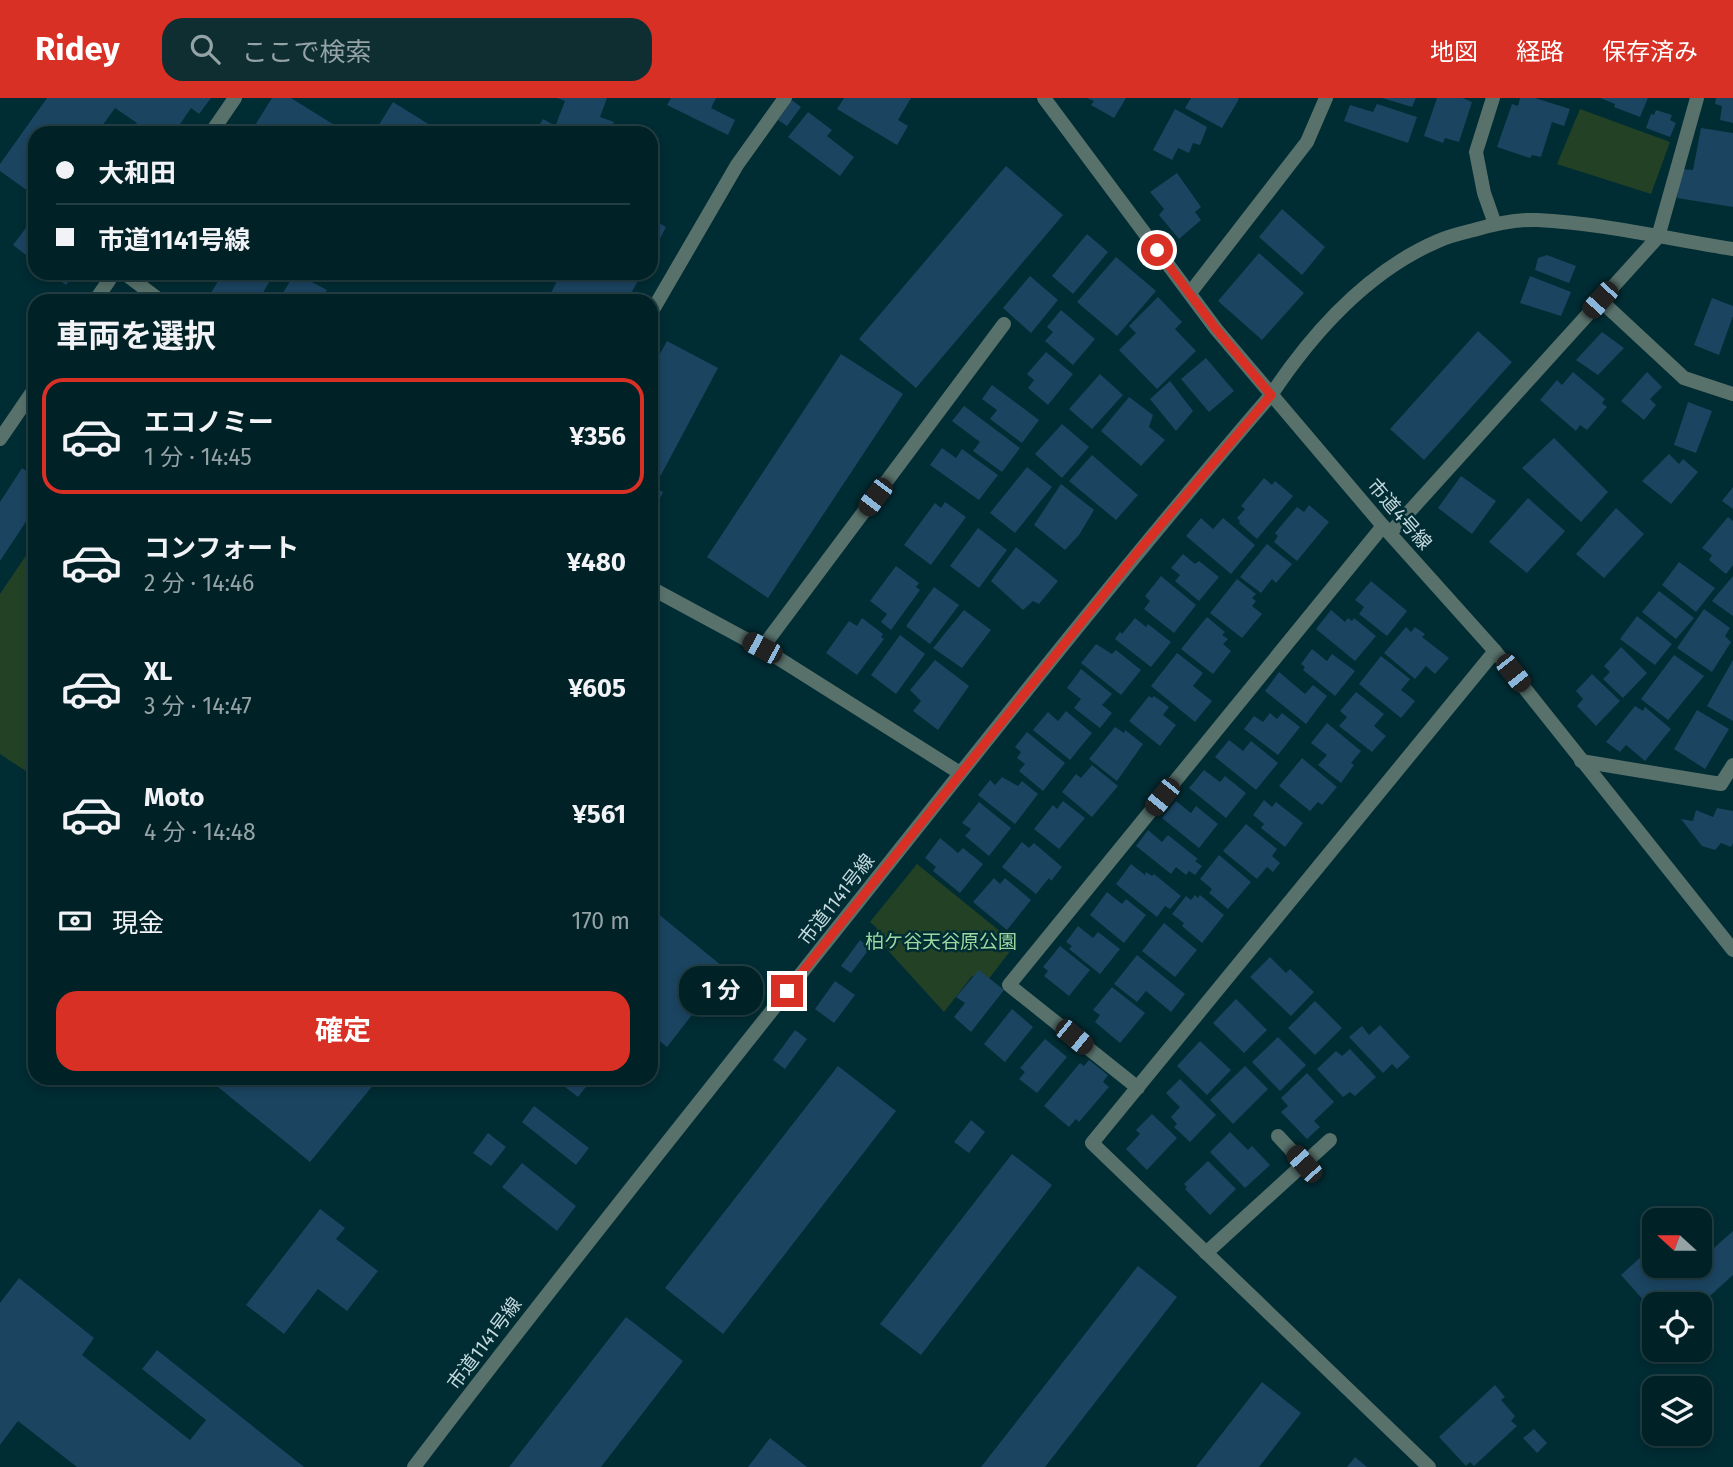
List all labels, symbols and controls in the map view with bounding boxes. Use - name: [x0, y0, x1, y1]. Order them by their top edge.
- search box: [162, 18, 652, 81]
- text: Ridey: [35, 29, 120, 69]
- icon: search: [186, 30, 224, 68]
- text: ここで検索: [242, 37, 372, 68]
- text: 地図: [1430, 38, 1478, 66]
- text: 経路: [1516, 38, 1564, 66]
- text: 保存済み: [1602, 38, 1698, 66]
- text: 大和田: [98, 158, 176, 189]
- text: 市道1141号線: [98, 225, 251, 256]
- route start: [1141, 234, 1173, 266]
- car: [1579, 277, 1622, 323]
- text: 車両を選択: [56, 317, 216, 355]
- icon: car: [60, 405, 123, 468]
- text: エコノミー: [144, 407, 274, 438]
- text: ¥356: [570, 421, 626, 452]
- text: 1 分 · 14:45: [144, 443, 252, 471]
- car: [854, 474, 897, 520]
- street label: 市道4号線: [1363, 474, 1437, 554]
- icon: car: [60, 531, 123, 594]
- text: コンフォート: [144, 533, 299, 564]
- text: ¥480: [567, 547, 626, 578]
- text: 2 分 · 14:46: [144, 569, 254, 597]
- car: [739, 629, 786, 667]
- car: [1492, 650, 1535, 696]
- text: XL: [144, 656, 172, 687]
- icon: car: [60, 657, 123, 720]
- text: ¥605: [568, 673, 626, 704]
- text: 3 分 · 14:47: [144, 692, 252, 720]
- car: [1141, 774, 1184, 820]
- text: Moto: [144, 782, 204, 813]
- icon: car: [60, 783, 123, 846]
- text: ¥561: [572, 799, 626, 830]
- text: 4 分 · 14:48: [144, 818, 256, 846]
- street label: 市道1141号線: [794, 849, 879, 950]
- icon: cash: [56, 902, 94, 940]
- text: 170 m: [571, 907, 630, 935]
- text: 現金: [112, 908, 164, 939]
- park label: 柏ケ谷天谷原公園: [865, 930, 1017, 953]
- callout: 1 分: [678, 966, 762, 1015]
- route end: [771, 975, 803, 1007]
- text: 1 分: [701, 976, 741, 1004]
- button: 確定: [56, 991, 630, 1071]
- car: [1052, 1016, 1097, 1058]
- car: [1283, 1141, 1326, 1187]
- north arrow: [1642, 1208, 1712, 1278]
- map controls: [1642, 1208, 1712, 1446]
- button: locate: [1642, 1292, 1712, 1362]
- street label: 市道1141号線: [442, 1293, 527, 1394]
- button: layers: [1642, 1376, 1712, 1446]

